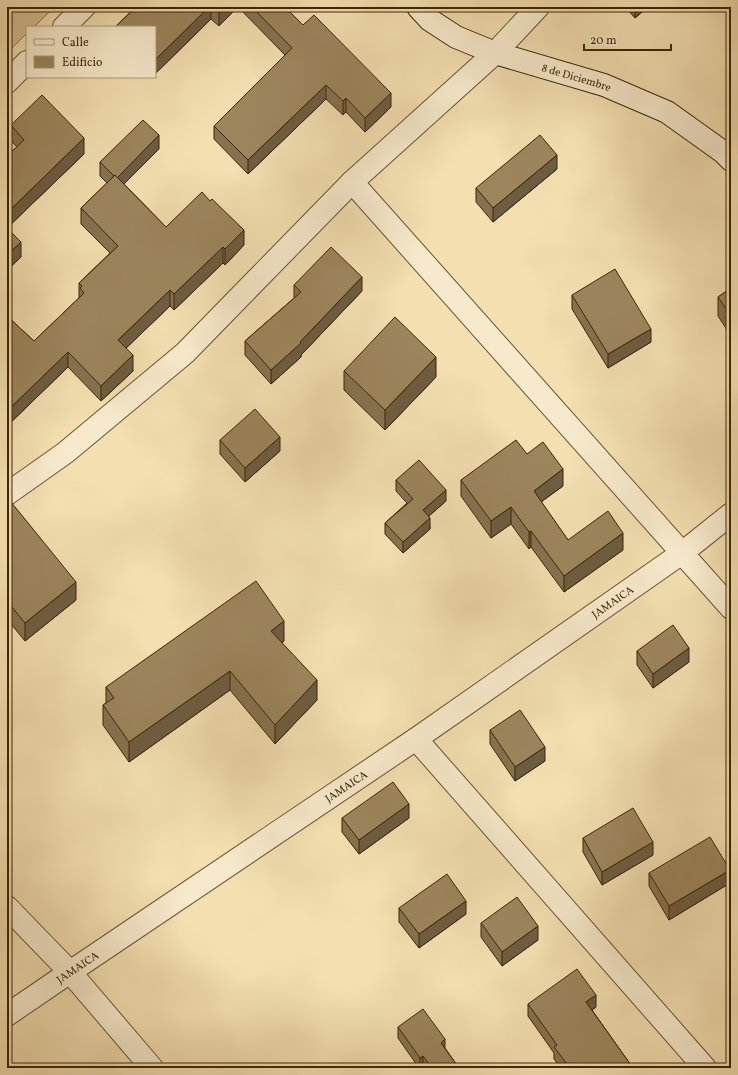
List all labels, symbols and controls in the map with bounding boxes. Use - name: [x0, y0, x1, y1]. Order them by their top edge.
- legend: [26, 26, 156, 78]
- scale bar: [584, 26, 671, 52]
- text: 20 m: [590, 33, 617, 49]
- text: Calle: [62, 35, 89, 51]
- text: Edificio: [62, 55, 102, 71]
- street label: 8 de Diciembre: [540, 61, 613, 96]
- street label: JAMAICA: [589, 583, 637, 623]
- street label: JAMAICA: [323, 768, 371, 807]
- street label: JAMAICA: [54, 949, 102, 988]

